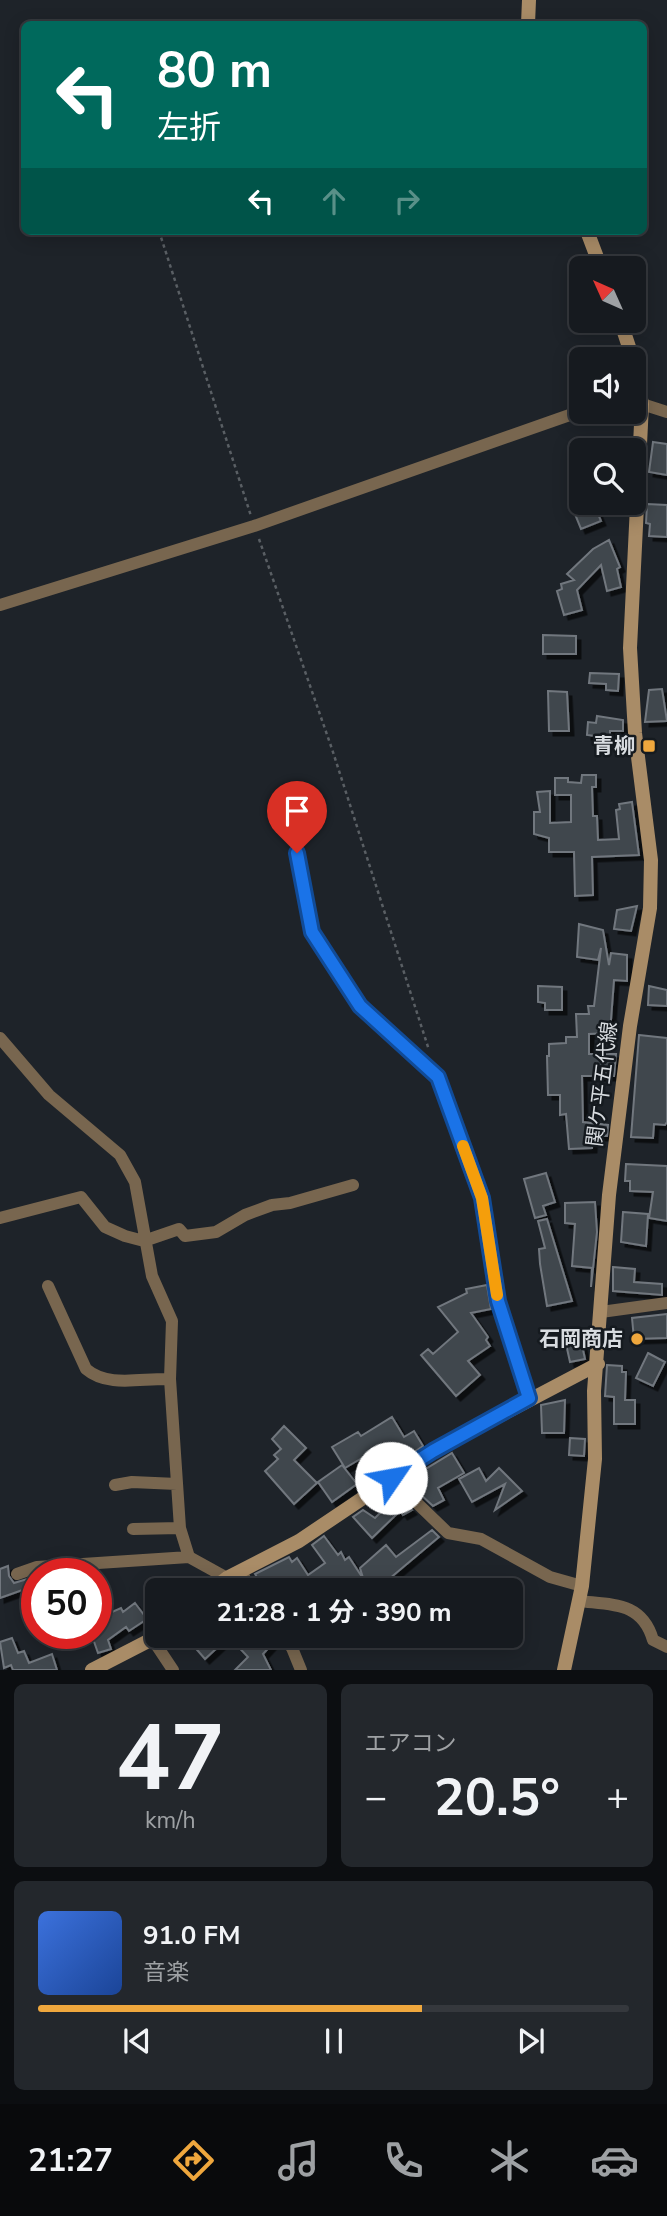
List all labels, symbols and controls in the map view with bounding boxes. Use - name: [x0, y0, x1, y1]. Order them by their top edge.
- text: 80 m: [157, 37, 272, 104]
- icon: left: [42, 49, 133, 140]
- text: 左折: [157, 106, 221, 149]
- icon: left: [242, 182, 280, 220]
- icon: ahead: [315, 182, 353, 220]
- icon: right: [388, 182, 426, 220]
- north arrow: [569, 256, 646, 332]
- map controls: [569, 256, 646, 515]
- button: sound: [569, 347, 646, 424]
- button: search: [569, 438, 646, 515]
- place label: 青柳: [593, 732, 635, 760]
- marker: 青柳: [641, 738, 657, 754]
- pin: [267, 781, 327, 853]
- icon: arrive: [278, 792, 316, 830]
- street label: 関ケ平五代線: [580, 1020, 624, 1148]
- place label: 石岡商店: [539, 1325, 623, 1353]
- marker: 石岡商店: [629, 1331, 645, 1347]
- position arrow: [354, 1441, 428, 1515]
- speed limit sign: 50: [21, 1558, 112, 1649]
- text: 21:28 · 1 分 · 390 m: [216, 1595, 452, 1630]
- text: 47: [116, 1697, 225, 1821]
- text: エアコン: [365, 1728, 457, 1759]
- text: 20.5°: [434, 1762, 560, 1833]
- text: −: [365, 1772, 387, 1823]
- text: +: [606, 1772, 629, 1823]
- text: km/h: [145, 1805, 196, 1836]
- text: 91.0 FM: [143, 1918, 240, 1953]
- text: 音楽: [143, 1957, 189, 1988]
- icon: previous: [118, 2022, 156, 2060]
- icon: pause: [315, 2022, 353, 2060]
- icon: next: [512, 2022, 550, 2060]
- icon: directions: [169, 2136, 218, 2185]
- icon: music: [274, 2136, 323, 2185]
- icon: phone: [379, 2136, 428, 2185]
- icon: climate: [485, 2136, 534, 2185]
- icon: car: [590, 2136, 639, 2185]
- text: 21:27: [28, 2139, 113, 2182]

